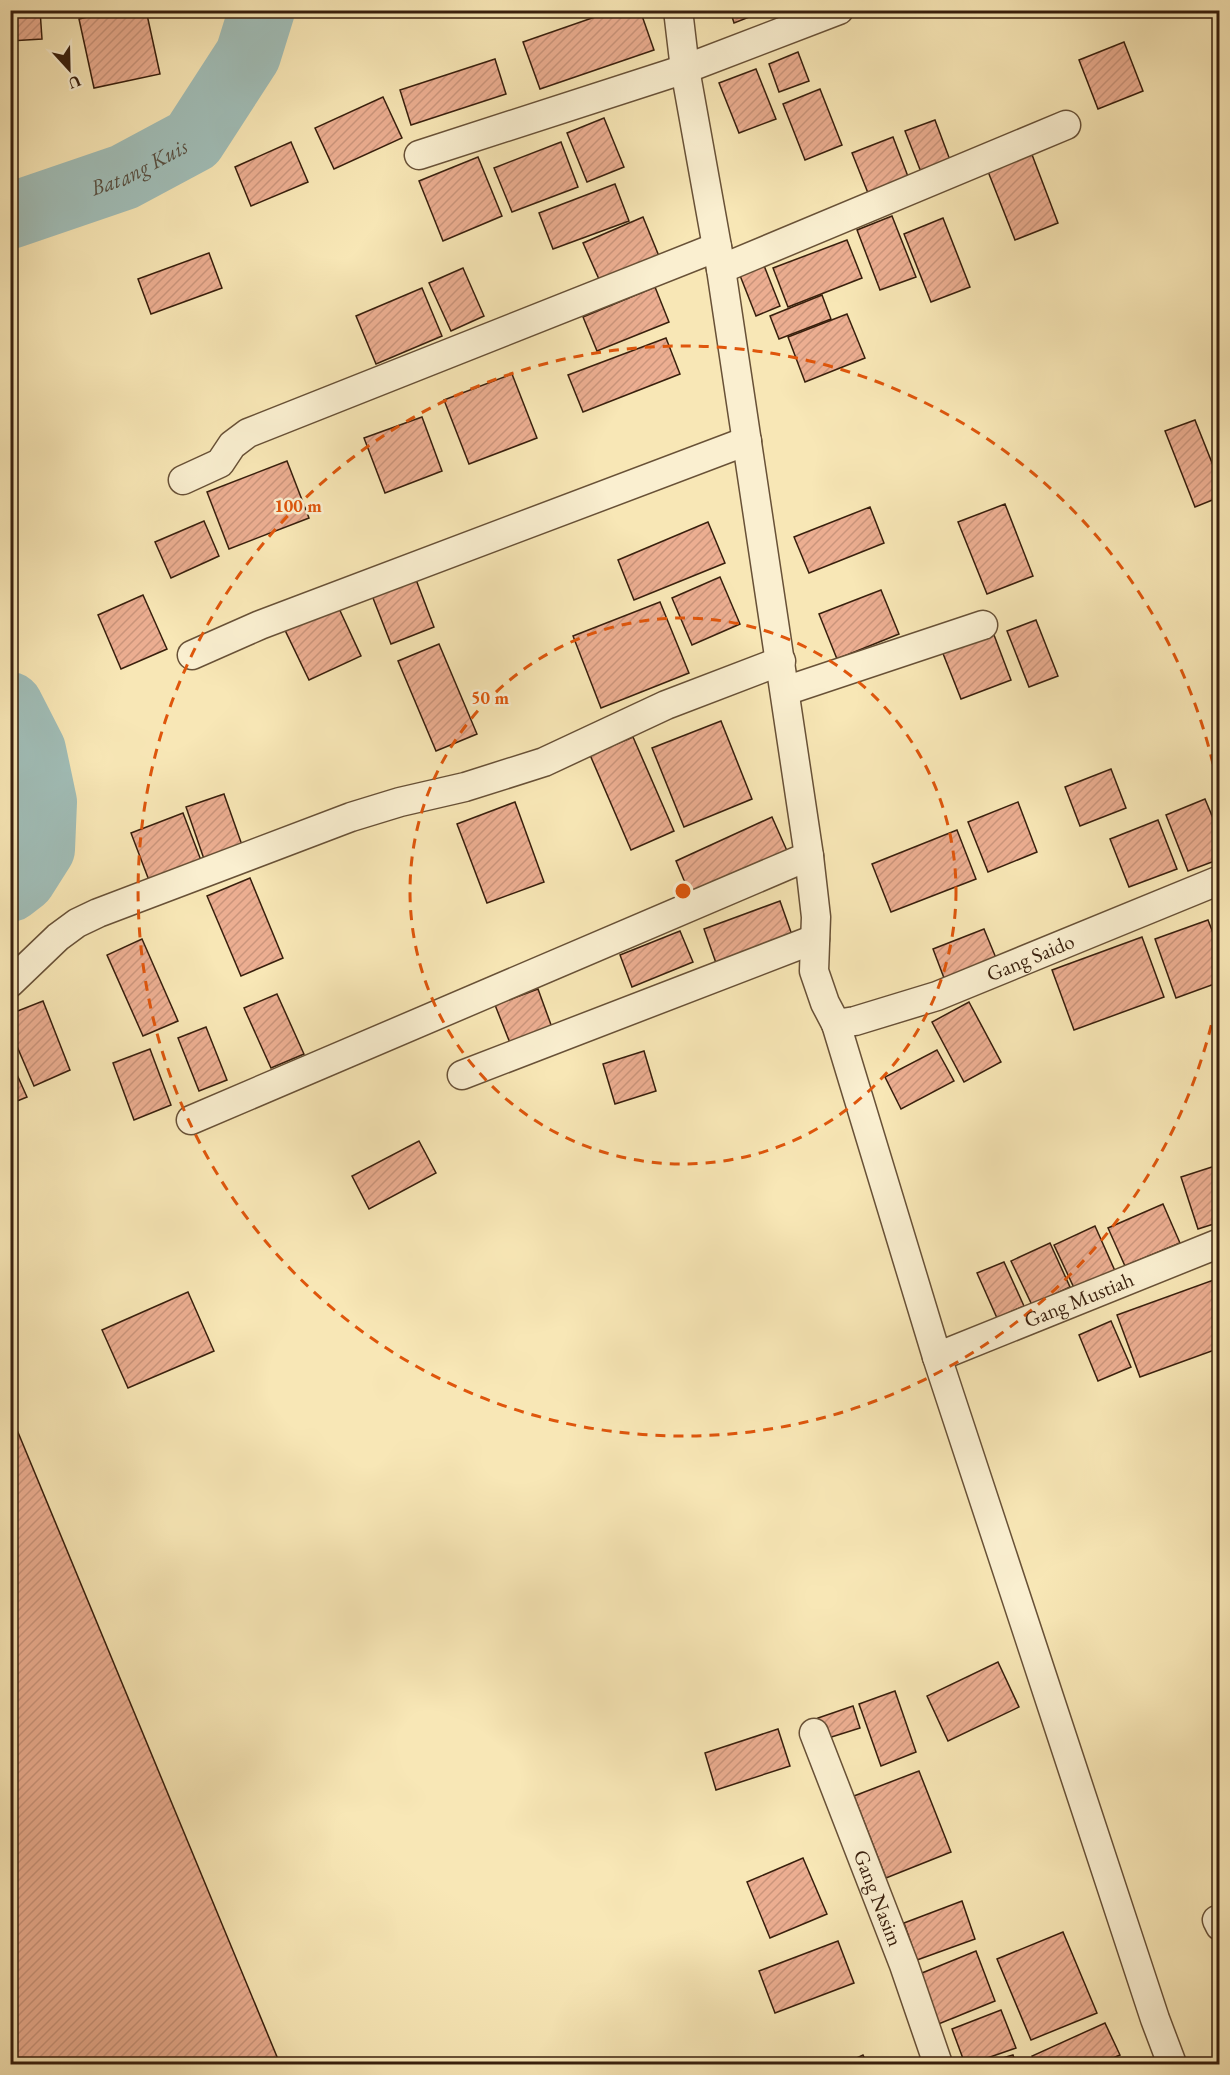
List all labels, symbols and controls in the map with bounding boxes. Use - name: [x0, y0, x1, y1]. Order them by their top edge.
- north arrow: [39, 39, 99, 99]
- text: U: [65, 70, 84, 94]
- water label: Batang Kuis: [86, 131, 193, 203]
- text: 100 m: [274, 494, 322, 517]
- text: 50 m: [471, 686, 509, 709]
- centre of rings: [673, 881, 693, 901]
- street label: Gang Saido: [982, 927, 1078, 987]
- street label: Gang Mustiah: [1020, 1265, 1138, 1334]
- street label: Gang Nasim: [848, 1846, 909, 1950]

